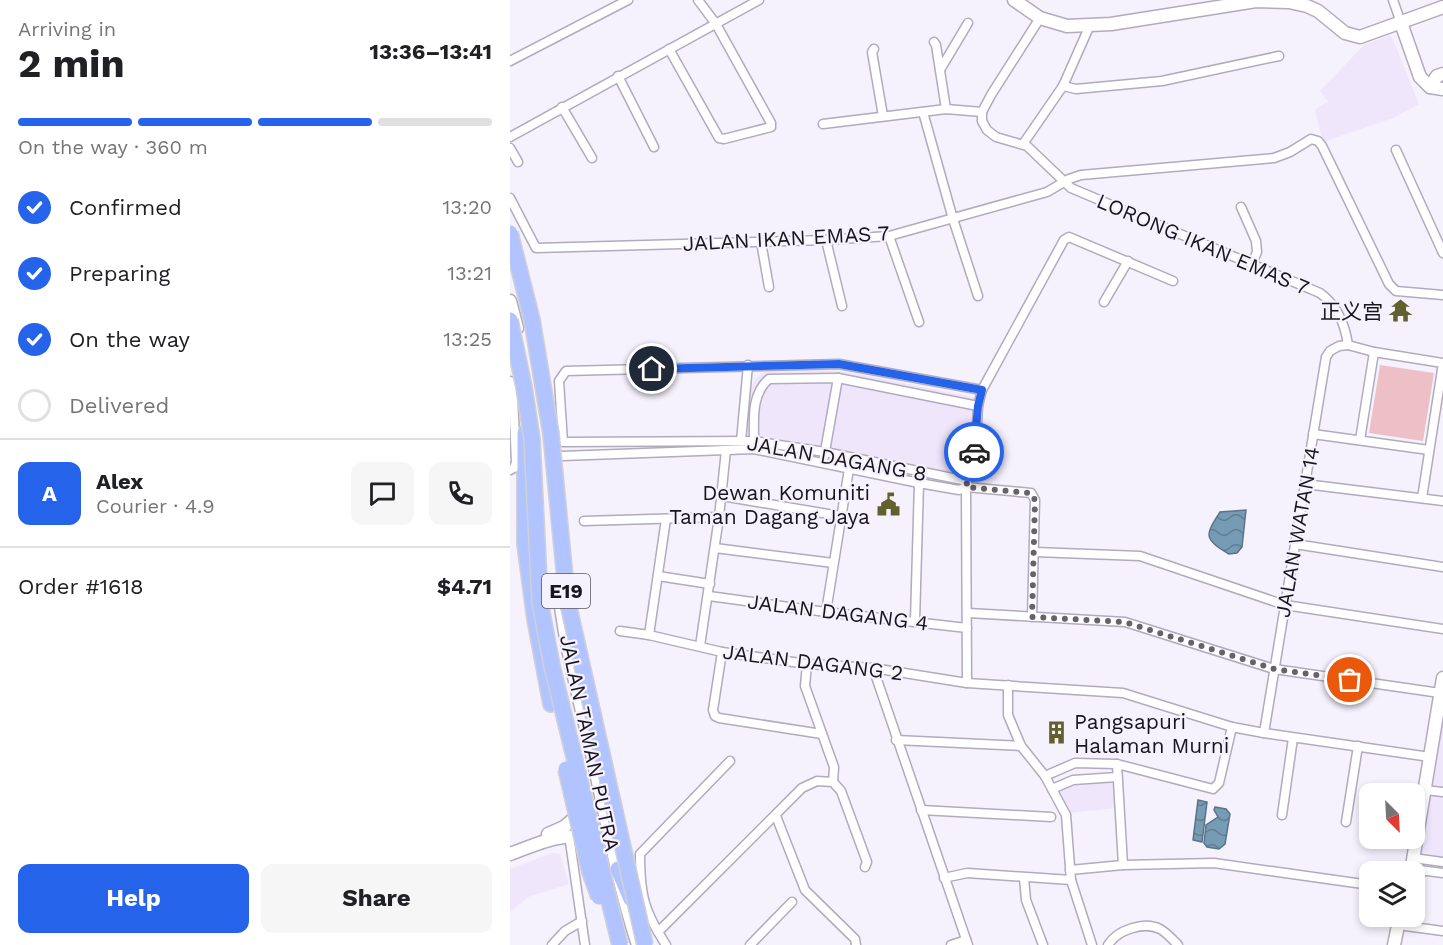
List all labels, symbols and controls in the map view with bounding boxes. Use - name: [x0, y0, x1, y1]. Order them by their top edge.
- text: Arriving in: [18, 17, 116, 41]
- text: 13:36–13:41: [370, 39, 492, 64]
- text: 2 min: [18, 41, 125, 86]
- text: On the way · 360 m: [18, 135, 208, 159]
- street label: LORONG IKAN EMAS 7: [1093, 188, 1313, 300]
- icon: check: [18, 191, 51, 224]
- text: Confirmed: [69, 195, 182, 220]
- text: 13:20: [443, 195, 492, 219]
- street label: JALAN IKAN EMAS 7: [682, 220, 890, 256]
- icon: check: [18, 257, 51, 290]
- text: Preparing: [69, 261, 170, 286]
- text: 13:21: [447, 261, 492, 285]
- temple icon: 正义宫: [1388, 298, 1414, 324]
- place label: 正义宫: [1320, 299, 1383, 324]
- icon: check: [18, 323, 51, 356]
- text: On the way: [69, 327, 190, 352]
- text: 13:25: [443, 327, 492, 351]
- pin: [626, 343, 677, 394]
- icon: home: [635, 352, 668, 385]
- text: Delivered: [69, 393, 169, 418]
- courier: [944, 422, 1004, 482]
- street label: JALAN DAGANG 8: [745, 430, 929, 486]
- icon: car: [958, 436, 991, 469]
- street label: JALAN WATAN 14: [1270, 445, 1324, 619]
- button: chat: [351, 462, 414, 525]
- button: phone: [429, 462, 492, 525]
- text: Alex: [96, 469, 143, 494]
- place label: Dewan Komuniti Taman Dagang Jaya: [669, 480, 870, 529]
- text: A: [42, 481, 57, 506]
- public building icon: Dewan Komuniti Taman Dagang Jaya: [875, 491, 901, 517]
- text: Courier · 4.9: [96, 494, 215, 518]
- text: Order #1618: [18, 574, 144, 599]
- text: $4.71: [437, 574, 492, 599]
- road number: E19: [542, 574, 590, 608]
- street label: JALAN DAGANG 4: [746, 589, 930, 635]
- street label: JALAN TAMAN PUTRA: [555, 632, 625, 854]
- street label: JALAN DAGANG 2: [721, 639, 905, 685]
- pin: [1324, 654, 1375, 705]
- icon: bag: [1333, 663, 1366, 696]
- place label: Pangsapuri Halaman Murni: [1074, 709, 1229, 758]
- building icon: Pangsapuri Halaman Murni: [1043, 720, 1069, 746]
- north arrow: [1359, 783, 1425, 849]
- map controls: [1359, 783, 1425, 927]
- button: layers: [1359, 861, 1425, 927]
- button: Help: [18, 864, 249, 933]
- button: Share: [261, 864, 492, 933]

